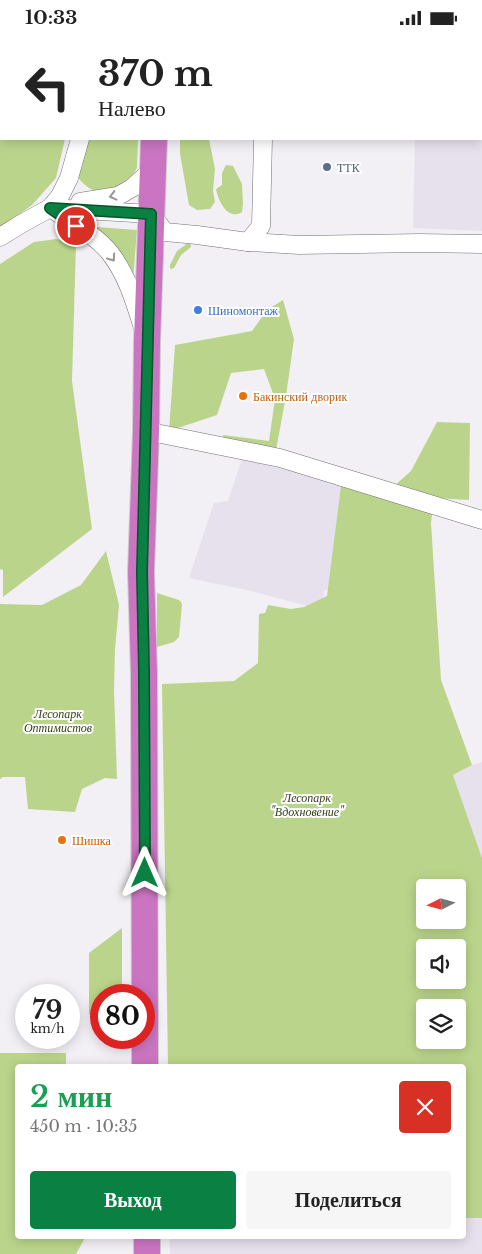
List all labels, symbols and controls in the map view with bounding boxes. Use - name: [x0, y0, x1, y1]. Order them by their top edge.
- text: 10:33: [25, 6, 77, 29]
- text: 370 m: [98, 52, 213, 95]
- icon: left: [15, 55, 80, 120]
- text: Налево: [98, 95, 166, 122]
- place label: ТТК: [337, 160, 361, 175]
- marker: ТТК: [321, 161, 333, 173]
- one-way arrow: [109, 190, 118, 201]
- pin: [55, 205, 97, 247]
- icon: arrive: [62, 212, 90, 240]
- one-way arrow: [106, 252, 115, 262]
- place label: Шиномонтаж: [208, 303, 278, 318]
- marker: Шиномонтаж: [192, 304, 204, 316]
- place label: Бакинский дворик: [253, 389, 347, 404]
- marker: Бакинский дворик: [237, 390, 249, 402]
- park label: Лесопарк Оптимистов: [24, 706, 92, 735]
- park label: Лесопарк "Вдохновение": [270, 790, 345, 819]
- place label: Шишка: [72, 833, 111, 848]
- marker: Шишка: [56, 834, 68, 846]
- position arrow: [118, 846, 170, 898]
- north arrow: [416, 879, 466, 929]
- map controls: [416, 879, 466, 1049]
- button: sound: [416, 939, 466, 989]
- speed limit sign: 80: [90, 984, 155, 1049]
- text: 79: [33, 995, 62, 1026]
- button: layers: [416, 999, 466, 1049]
- text: km/h: [30, 1021, 65, 1036]
- text: 2 мин: [30, 1078, 112, 1115]
- button: close: [399, 1081, 451, 1133]
- text: 450 m · 10:35: [30, 1116, 137, 1136]
- button: Выход: [30, 1171, 236, 1229]
- button: Поделиться: [246, 1171, 451, 1229]

